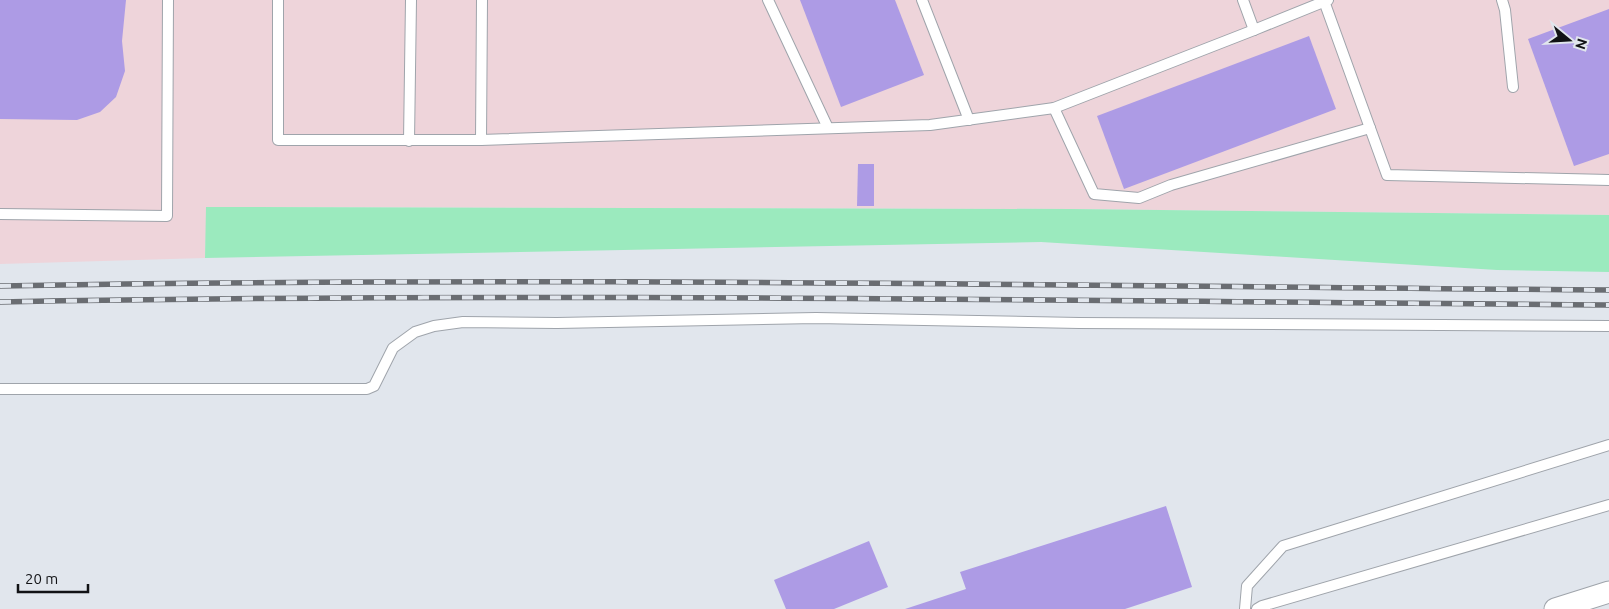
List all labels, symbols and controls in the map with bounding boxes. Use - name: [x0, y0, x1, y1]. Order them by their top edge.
- north arrow: [1544, 15, 1594, 65]
- text: N: [1572, 37, 1591, 51]
- scale bar: [18, 562, 88, 594]
- text: 20 m: [25, 570, 58, 587]

